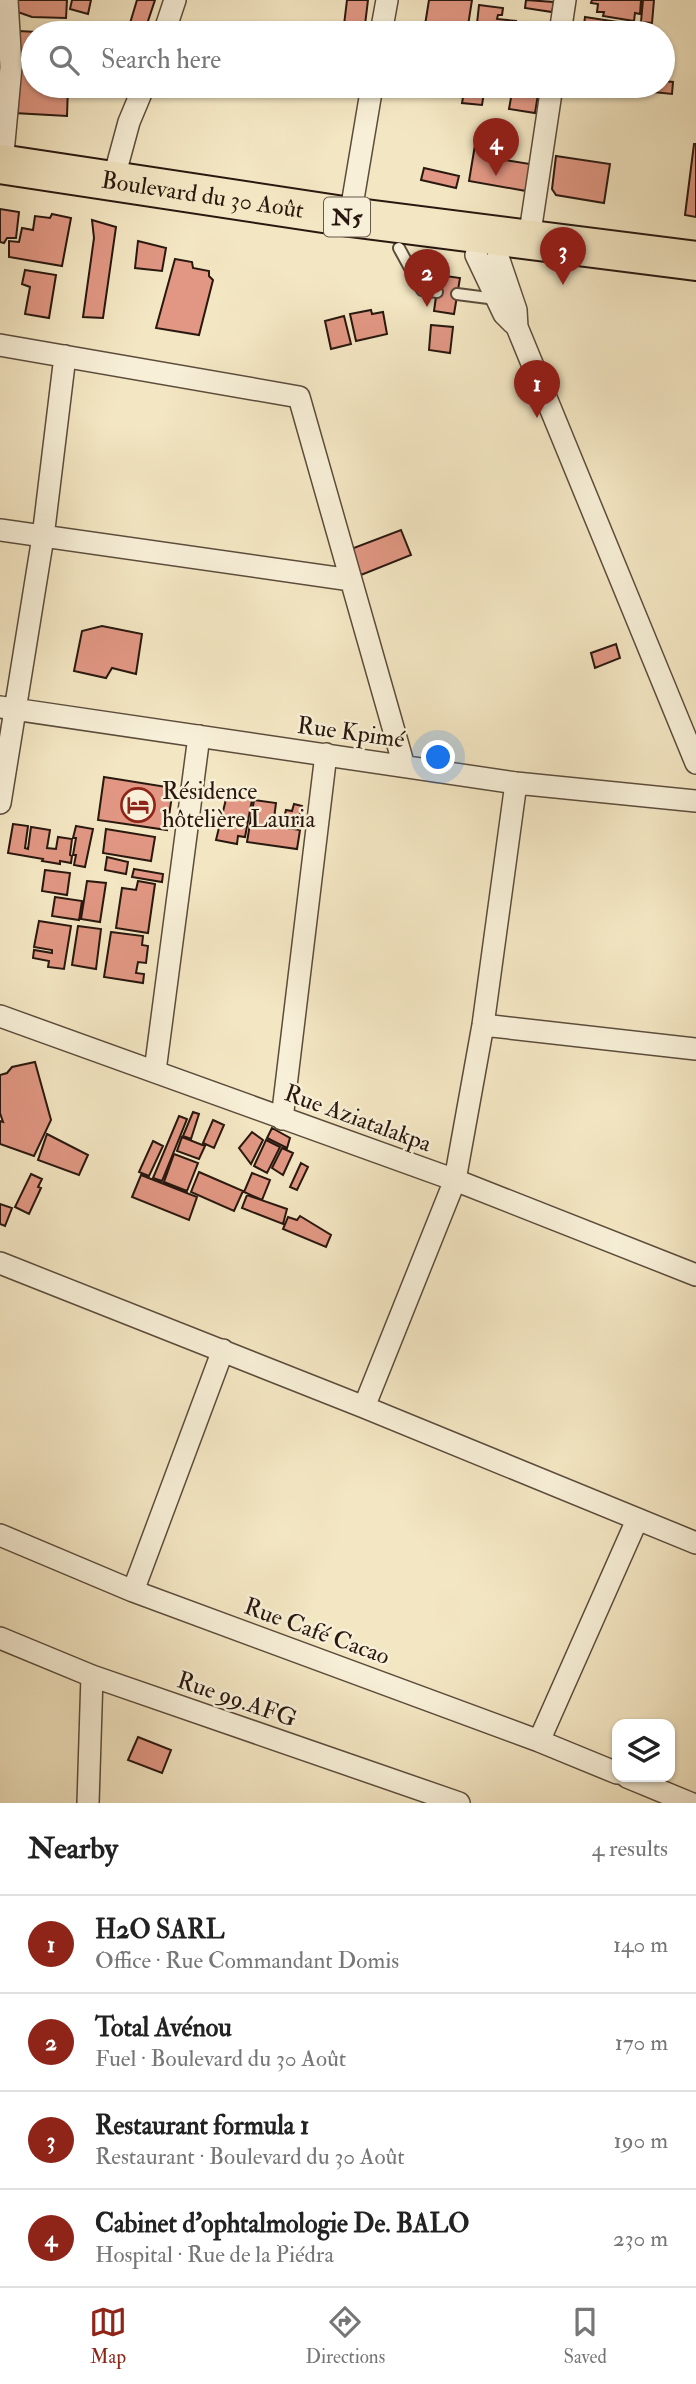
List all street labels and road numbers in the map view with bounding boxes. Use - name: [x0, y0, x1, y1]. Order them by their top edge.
- street label: Boulevard du 30 Août: [99, 165, 306, 226]
- road number: N5: [324, 198, 370, 236]
- street label: Rue Kpimé: [295, 710, 408, 756]
- street label: Rue Aziatalakpa: [280, 1077, 437, 1160]
- street label: Rue Café Cacao: [240, 1591, 394, 1672]
- street label: Rue 99.AFG: [173, 1665, 301, 1734]

